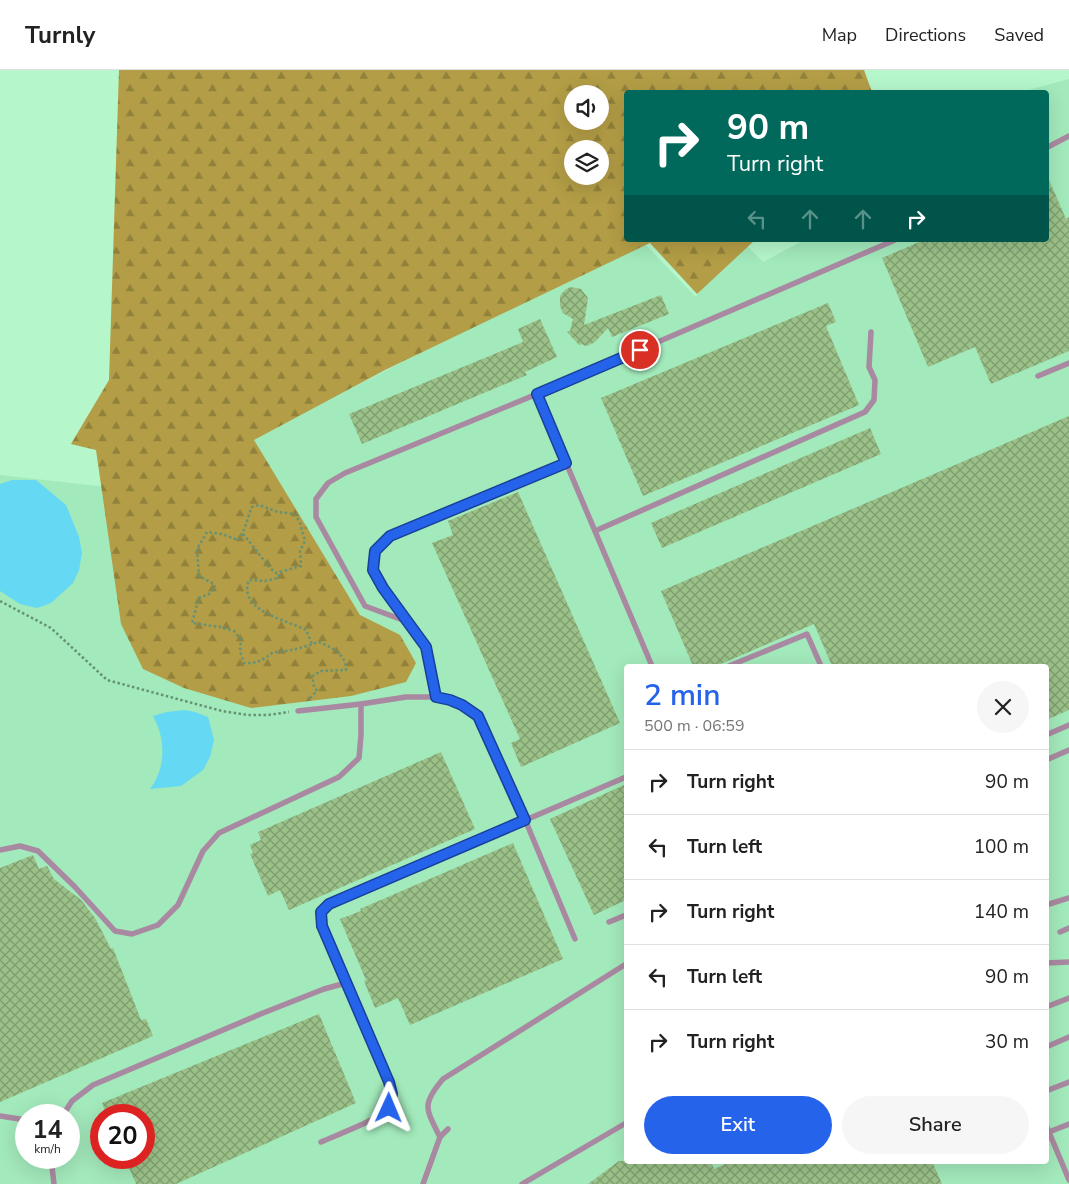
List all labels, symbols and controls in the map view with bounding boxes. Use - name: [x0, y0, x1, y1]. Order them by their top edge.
- text: Turnly: [25, 19, 95, 51]
- text: Map: [822, 23, 857, 47]
- text: Directions: [885, 23, 966, 47]
- text: Saved: [994, 23, 1044, 47]
- map controls: [564, 85, 609, 185]
- button: sound: [564, 85, 609, 130]
- text: 90 m: [727, 104, 809, 151]
- icon: right: [644, 110, 709, 175]
- button: layers: [564, 140, 609, 185]
- text: Turn right: [727, 149, 823, 179]
- icon: left: [743, 205, 771, 233]
- icon: ahead: [796, 205, 824, 233]
- icon: ahead: [849, 205, 877, 233]
- icon: right: [902, 205, 930, 233]
- pin: [619, 329, 661, 371]
- icon: arrive: [626, 336, 654, 364]
- text: 2 min: [644, 675, 720, 716]
- button: close: [977, 681, 1029, 733]
- text: 500 m · 06:59: [644, 715, 745, 737]
- icon: right: [644, 768, 672, 796]
- text: Turn right: [687, 769, 774, 795]
- text: 90 m: [985, 769, 1029, 795]
- icon: left: [644, 833, 672, 861]
- text: Turn left: [687, 834, 762, 860]
- text: 100 m: [974, 834, 1029, 860]
- icon: right: [644, 898, 672, 926]
- text: Turn right: [687, 899, 774, 925]
- text: 140 m: [974, 899, 1029, 925]
- icon: left: [644, 963, 672, 991]
- text: Turn left: [687, 964, 762, 990]
- text: 90 m: [985, 964, 1029, 990]
- icon: right: [644, 1028, 672, 1056]
- text: Turn right: [687, 1029, 774, 1055]
- text: 30 m: [985, 1029, 1029, 1055]
- position arrow: [362, 1081, 414, 1133]
- button: Exit: [644, 1096, 832, 1154]
- button: Share: [842, 1096, 1029, 1154]
- speed limit sign: 20: [90, 1104, 155, 1169]
- text: 14: [32, 1113, 63, 1147]
- text: km/h: [34, 1141, 61, 1157]

